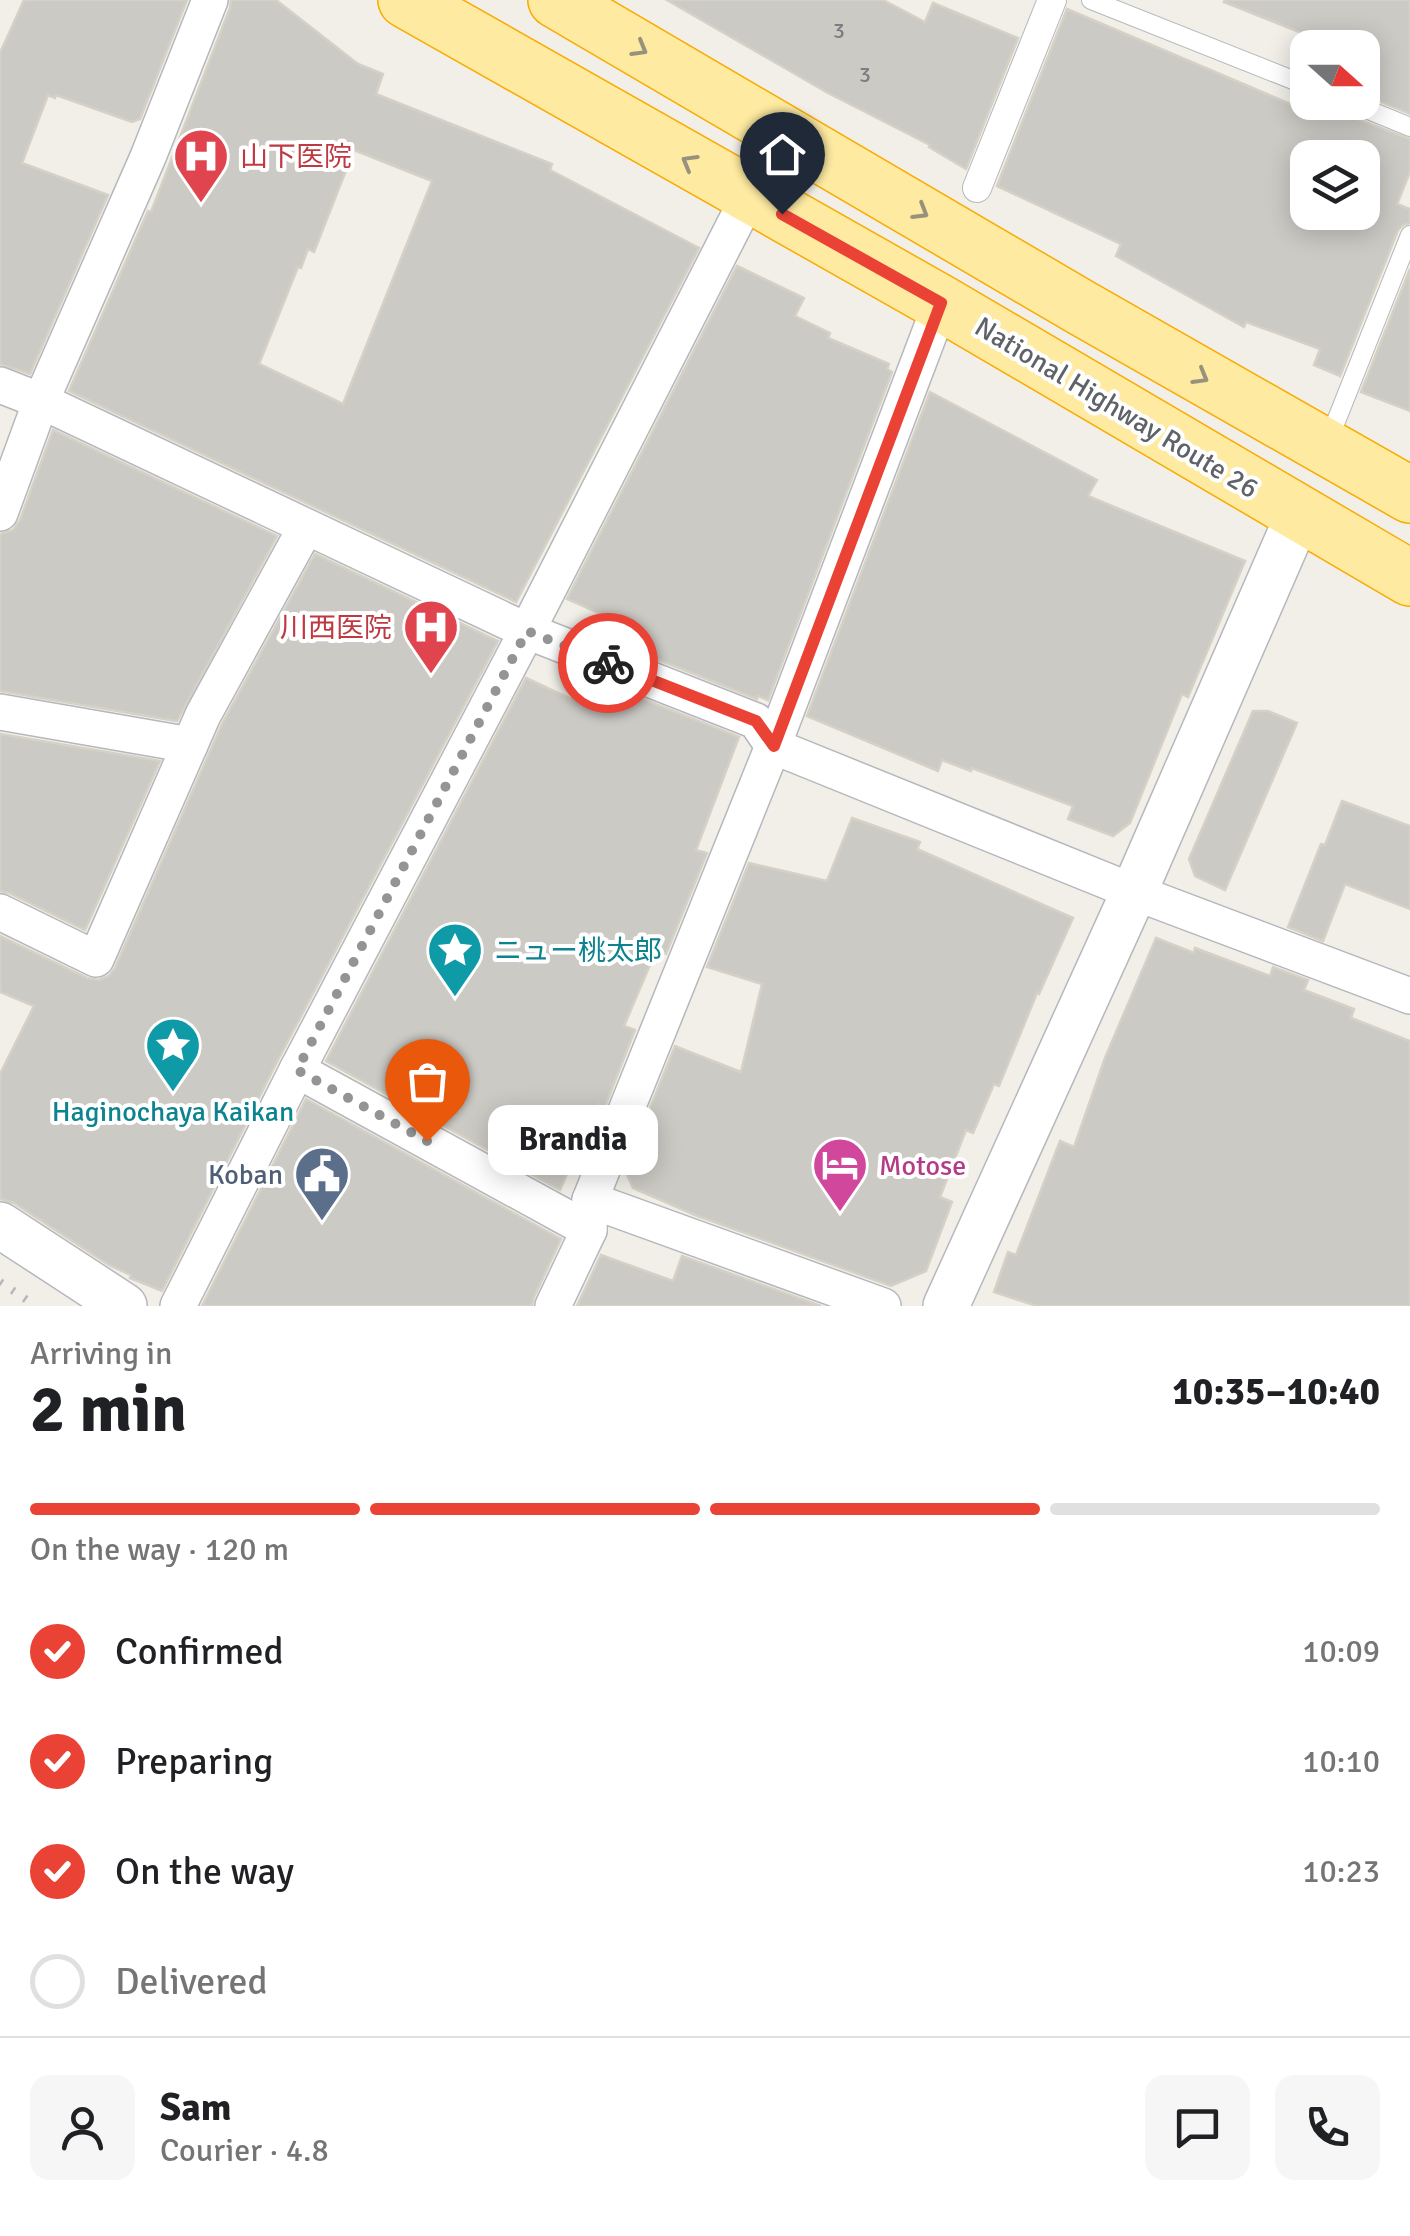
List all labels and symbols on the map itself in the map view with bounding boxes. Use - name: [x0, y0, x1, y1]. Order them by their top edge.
- house number: 3: [833, 17, 845, 44]
- north arrow: [1290, 30, 1380, 120]
- one-way arrow: [629, 36, 647, 56]
- house number: 3: [859, 61, 871, 88]
- pin: [740, 112, 825, 215]
- hospital icon: 山下医院: [171, 126, 231, 205]
- place label: 山下医院: [240, 140, 352, 174]
- one-way arrow: [682, 154, 700, 174]
- one-way arrow: [910, 200, 928, 219]
- street label: National Highway Route 26: [969, 310, 1264, 506]
- one-way arrow: [1190, 364, 1208, 384]
- hospital icon: 川西医院: [401, 597, 461, 676]
- place label: 川西医院: [280, 611, 392, 645]
- courier: [558, 613, 658, 713]
- place icon: ニュー桃太郎: [425, 920, 485, 999]
- place label: ニュー桃太郎: [494, 934, 662, 968]
- place icon: Haginochaya Kaikan: [143, 1015, 203, 1094]
- pin: [385, 1039, 470, 1142]
- place label: Haginochaya Kaikan: [52, 1095, 294, 1129]
- callout: Brandia: [487, 1106, 657, 1176]
- hotel icon: Motose: [810, 1135, 870, 1214]
- public building icon: Koban: [292, 1144, 352, 1223]
- place label: Motose: [879, 1149, 966, 1183]
- place label: Koban: [208, 1158, 283, 1192]

